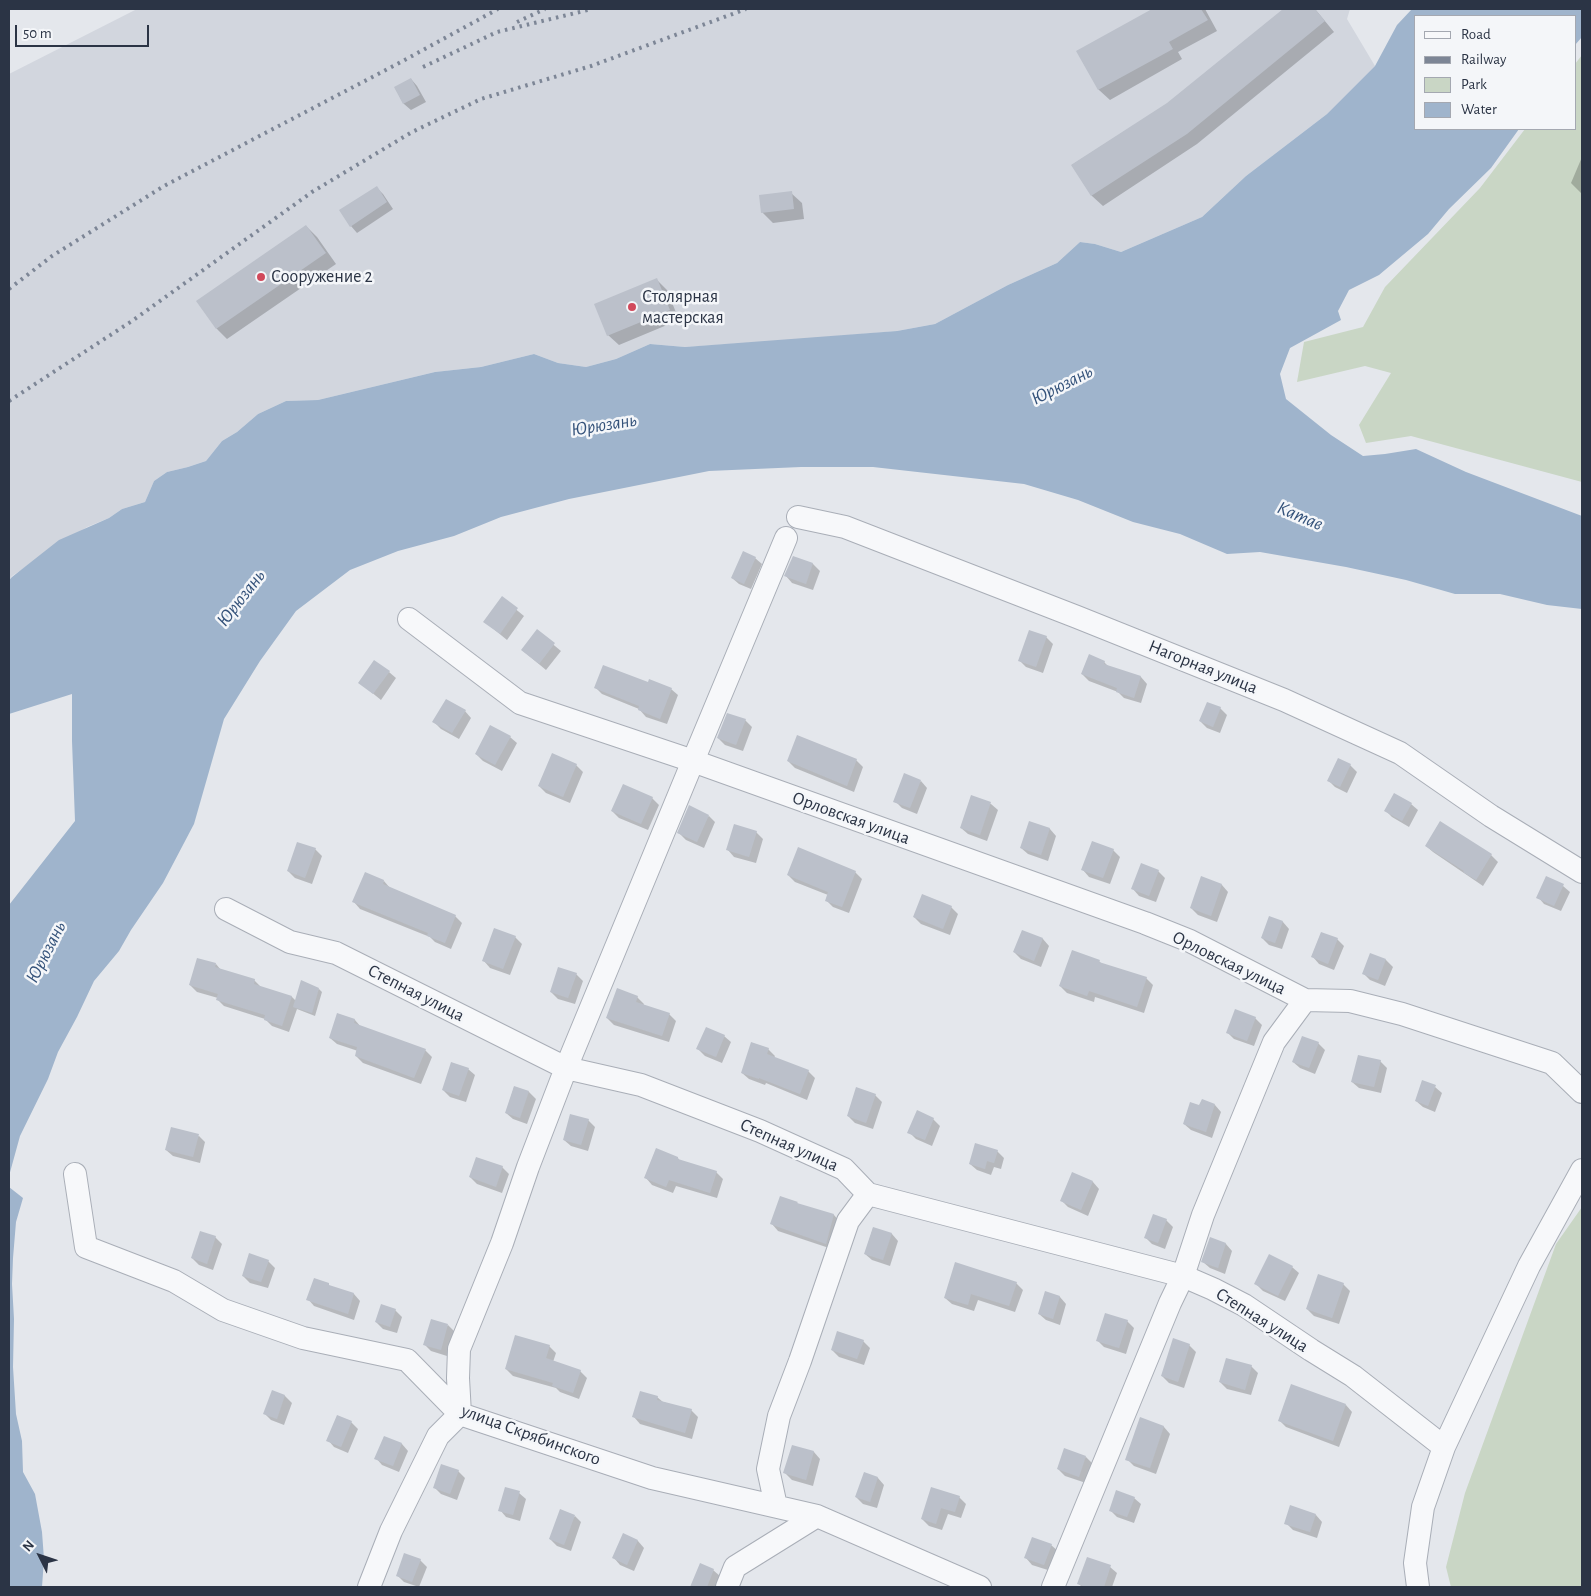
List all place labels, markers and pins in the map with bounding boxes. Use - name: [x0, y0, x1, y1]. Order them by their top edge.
- place label: Сооружение 2: [271, 266, 373, 288]
- marker: Сооружение 2: [255, 271, 267, 283]
- place label: Столярная мастерская: [642, 286, 724, 328]
- marker: Столярная мастерская: [626, 301, 638, 313]

